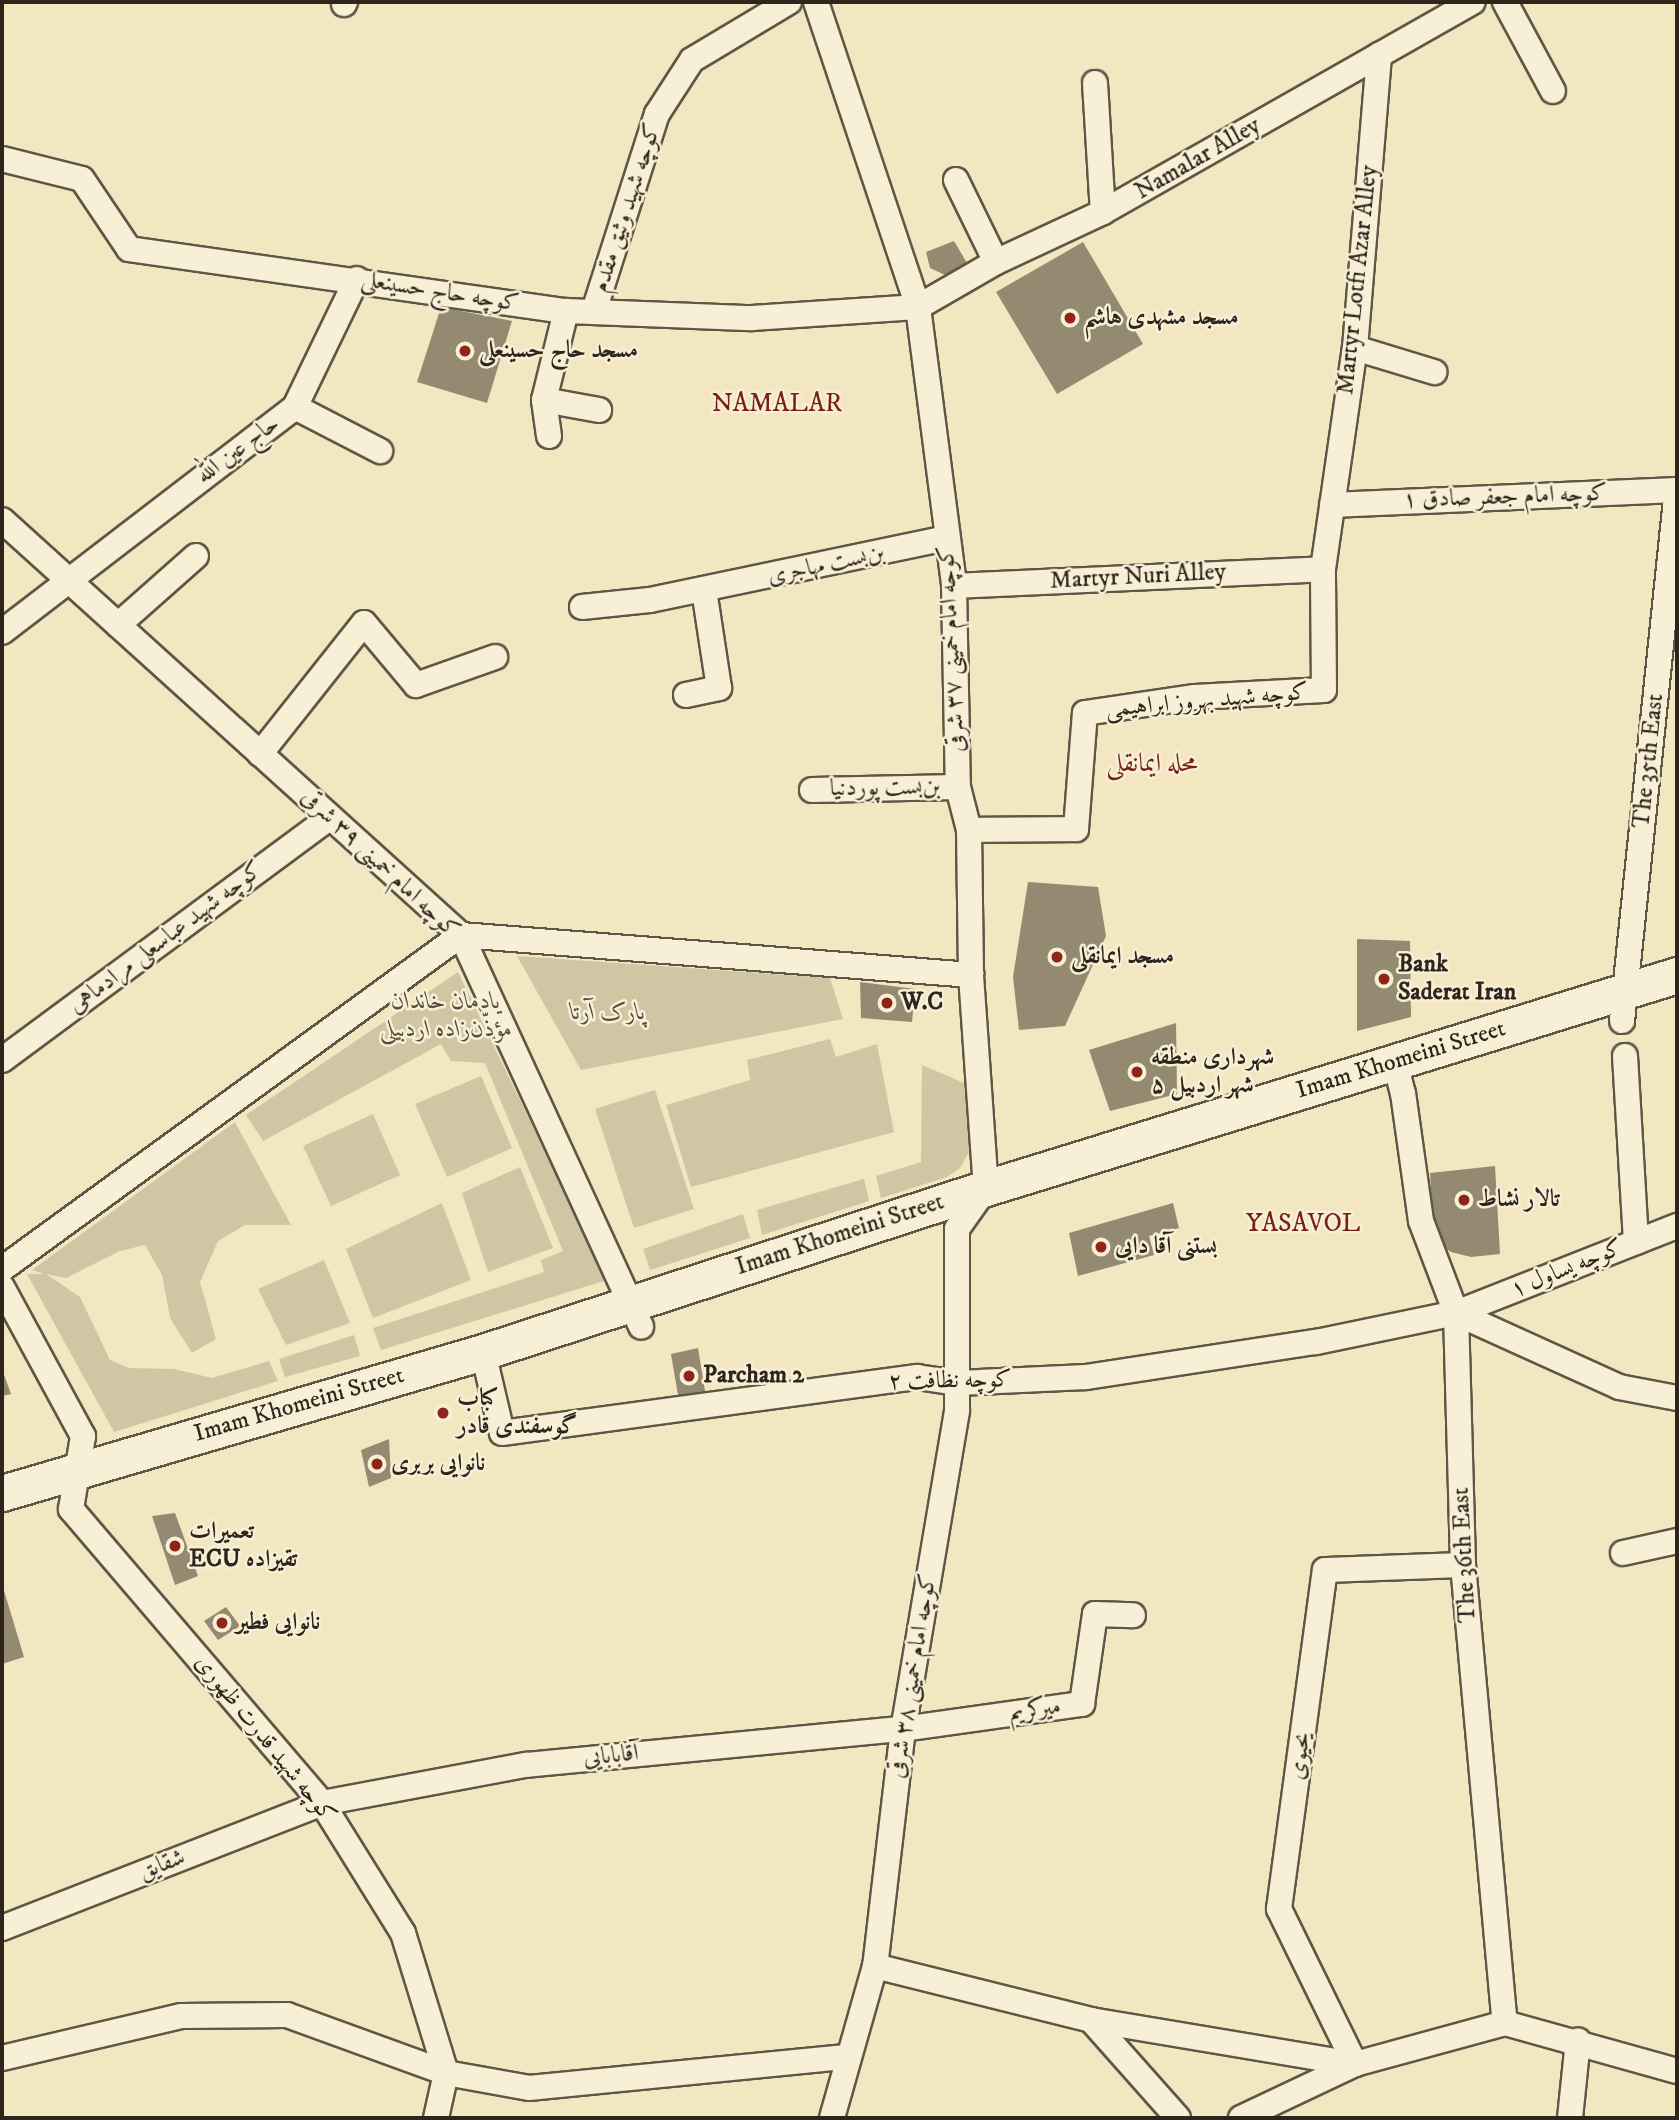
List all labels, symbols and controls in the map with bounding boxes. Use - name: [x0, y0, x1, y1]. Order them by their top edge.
- street label: Namalar Alley: [1130, 112, 1266, 206]
- street label: کوچه شهید وثیق مقدم: [586, 120, 668, 296]
- street label: Martyr Lotfi Azar Alley: [1332, 164, 1384, 396]
- street label: کوچه حاج حسینعلی: [359, 265, 521, 319]
- place label: مسجد مشهدی هاشم: [1084, 304, 1239, 332]
- marker: مسجد مشهدی هاشم: [1062, 310, 1078, 326]
- place label: مسجد حاج حسینعلی: [479, 337, 638, 365]
- marker: مسجد حاج حسینعلی: [457, 343, 473, 359]
- district label: NAMALAR: [706, 388, 848, 420]
- street label: حاج عین الله: [191, 409, 285, 491]
- street label: کوچه امام جعفر صادق ۱: [1402, 479, 1608, 515]
- street label: بن‌بست مهاجری: [765, 539, 887, 591]
- street label: کوچه امام خمینی ۳۷ شرقی: [932, 545, 972, 753]
- street label: Martyr Nuri Alley: [1049, 558, 1227, 596]
- street label: کوچه شهید بهروز ابراهیمی: [1104, 678, 1310, 724]
- street label: The 35th East: [1628, 692, 1670, 830]
- district label: محله ایمانقلی: [1106, 748, 1198, 780]
- street label: بن‌بست پوردنیا: [829, 773, 941, 803]
- street label: کوچه امام خمینی ۳۹ شرقی: [295, 783, 465, 945]
- street label: کوچه شهید عباسعلی مرادماهی: [63, 856, 269, 1020]
- place label: مسجد ایمانقلی: [1071, 943, 1174, 971]
- marker: مسجد ایمانقلی: [1049, 949, 1065, 965]
- place label: Bank Saderat Iran: [1398, 951, 1516, 1007]
- marker: Bank Saderat Iran: [1376, 971, 1392, 987]
- park label: یادمان خاندان مؤذّن‌زاده اردبیلی: [379, 988, 513, 1044]
- place label: W.C: [901, 989, 943, 1017]
- marker: W.C: [879, 995, 895, 1011]
- park label: پارک آرتا: [570, 999, 646, 1027]
- street label: Imam Khomeini Street: [1293, 1014, 1509, 1106]
- place label: شهرداری منطقه ۵ شهر اردبیل: [1151, 1044, 1274, 1100]
- marker: شهرداری منطقه ۵ شهر اردبیل: [1129, 1064, 1145, 1080]
- place label: تالار نشاط: [1478, 1186, 1560, 1214]
- street label: Imam Khomeini Street: [732, 1188, 948, 1282]
- marker: تالار نشاط: [1456, 1192, 1472, 1208]
- district label: YASAVOL: [1240, 1208, 1366, 1240]
- place label: بستنی آقا دایی: [1115, 1233, 1217, 1261]
- street label: کوچه یساول ۱: [1507, 1233, 1627, 1305]
- marker: بستنی آقا دایی: [1093, 1239, 1109, 1255]
- street label: Imam Khomeini Street: [191, 1361, 407, 1449]
- place label: Parcham 2: [703, 1362, 804, 1390]
- street label: کوچه نظافت ۲: [888, 1366, 1012, 1396]
- marker: Parcham 2: [681, 1368, 697, 1384]
- place label: کباب گوسفندی قادر: [457, 1385, 577, 1441]
- marker: کباب گوسفندی قادر: [435, 1405, 451, 1421]
- place label: نانوایی بربری: [391, 1450, 485, 1478]
- marker: نانوایی بربری: [369, 1456, 385, 1472]
- street label: The 36th East: [1447, 1487, 1483, 1623]
- place label: تعمیرات ECU تقیزاده: [189, 1518, 297, 1574]
- marker: تعمیرات ECU تقیزاده: [167, 1538, 183, 1554]
- street label: کوچه امام خمینی ۳۸ شرقی: [883, 1572, 943, 1780]
- place label: نانوایی فطیر: [236, 1609, 320, 1637]
- marker: نانوایی فطیر: [214, 1615, 230, 1631]
- street label: کوچه شهید قدرت ظهوری: [188, 1649, 342, 1829]
- street label: میرکریم: [1007, 1692, 1063, 1728]
- street label: یحیوی: [1282, 1730, 1318, 1782]
- street label: آقابابایی: [582, 1739, 640, 1773]
- street label: شقایق: [135, 1843, 189, 1887]

